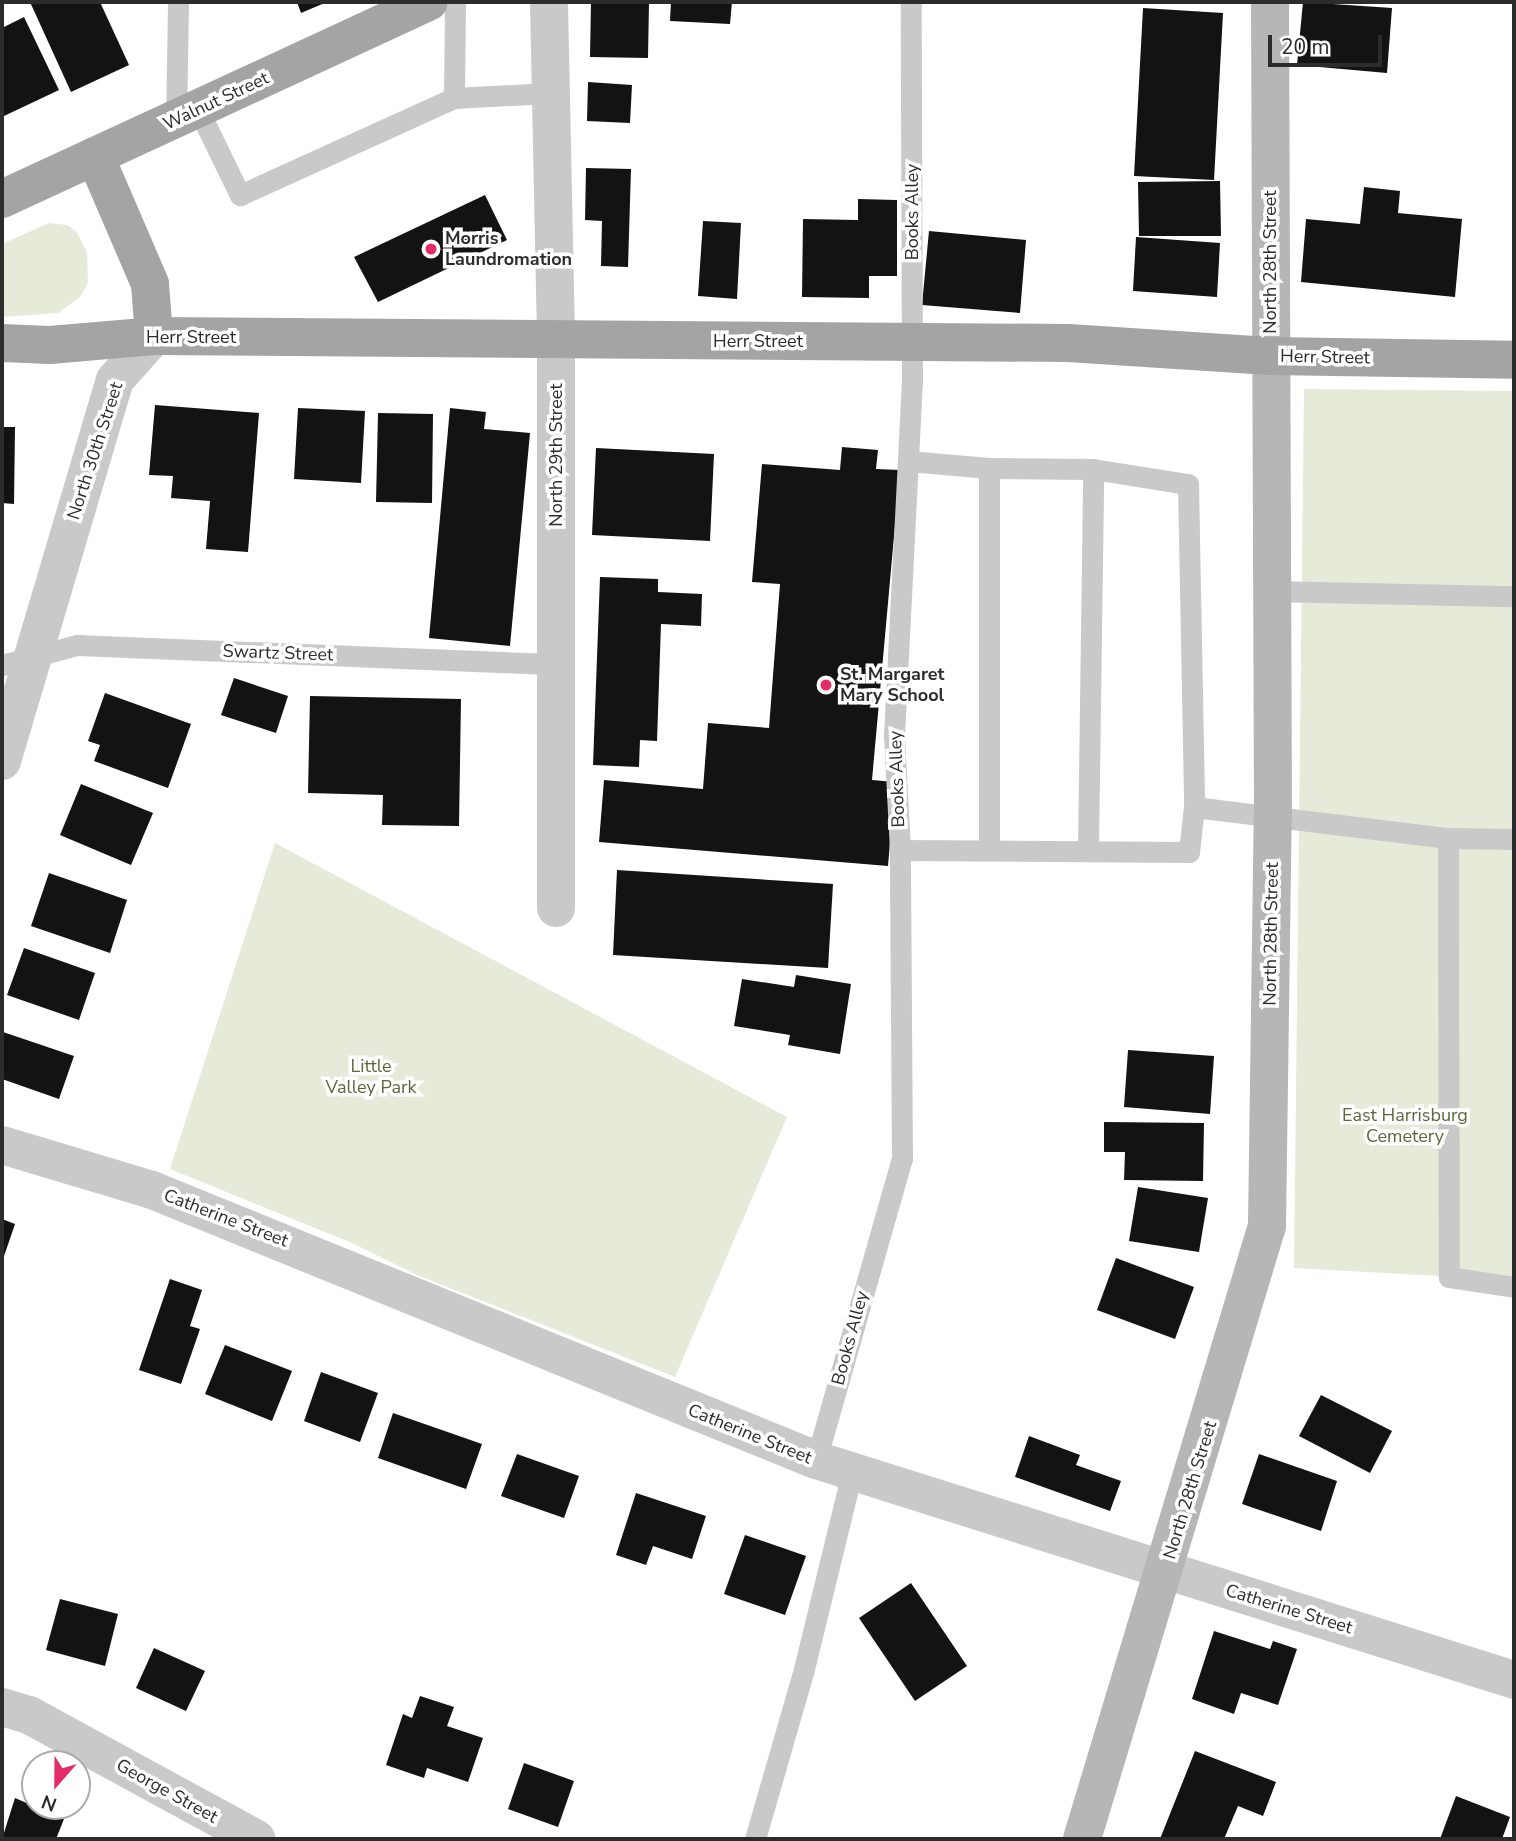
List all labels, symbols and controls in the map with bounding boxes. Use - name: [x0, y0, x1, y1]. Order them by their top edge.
- scale bar: [1271, 21, 1385, 65]
- text: 20 m: [1281, 33, 1330, 61]
- street label: Walnut Street: [160, 67, 272, 135]
- street label: Books Alley: [901, 164, 923, 260]
- street label: North 28th Street: [1259, 190, 1281, 334]
- place label: Morris Laundromation: [445, 228, 572, 270]
- marker: Morris Laundromation: [423, 241, 439, 257]
- street label: Herr Street: [146, 326, 236, 348]
- street label: Herr Street: [713, 330, 803, 352]
- street label: Herr Street: [1280, 345, 1370, 369]
- street label: North 30th Street: [63, 380, 127, 522]
- street label: North 29th Street: [545, 383, 567, 527]
- street label: Swartz Street: [222, 640, 334, 666]
- place label: St. Margaret Mary School: [840, 664, 944, 706]
- marker: St. Margaret Mary School: [818, 677, 834, 693]
- street label: Books Alley: [885, 730, 909, 828]
- street label: North 28th Street: [1259, 862, 1283, 1006]
- park label: Little Valley Park: [326, 1056, 416, 1098]
- park label: East Harrisburg Cemetery: [1342, 1105, 1468, 1148]
- street label: Catherine Street: [161, 1184, 291, 1252]
- street label: Books Alley: [827, 1288, 873, 1388]
- street label: Catherine Street: [685, 1399, 815, 1469]
- street label: North 28th Street: [1159, 1418, 1221, 1562]
- street label: Catherine Street: [1223, 1579, 1355, 1639]
- north arrow: [21, 1750, 91, 1820]
- street label: George Street: [112, 1754, 222, 1828]
- text: N: [38, 1788, 60, 1817]

